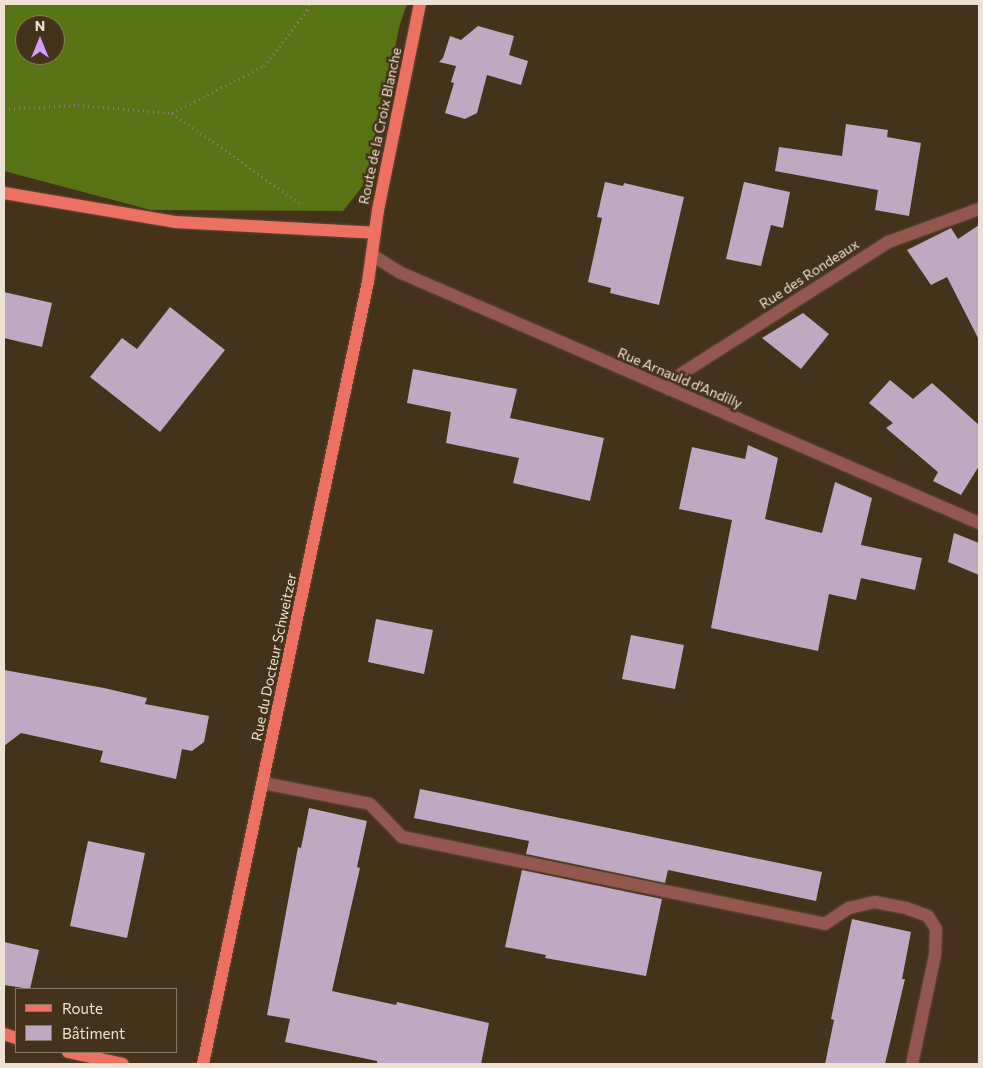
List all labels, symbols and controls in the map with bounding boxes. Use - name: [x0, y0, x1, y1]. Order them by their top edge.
- north arrow: [15, 15, 65, 65]
- text: N: [35, 17, 45, 34]
- street label: Route de la Croix Blanche: [355, 46, 405, 206]
- street label: Rue des Rondeaux: [756, 236, 862, 312]
- street label: Rue Arnauld d'Andilly: [615, 344, 745, 412]
- street label: Rue du Docteur Schweitzer: [248, 572, 300, 742]
- legend: [15, 988, 178, 1053]
- text: Route: [62, 999, 103, 1017]
- text: Bâtiment: [62, 1024, 125, 1042]

